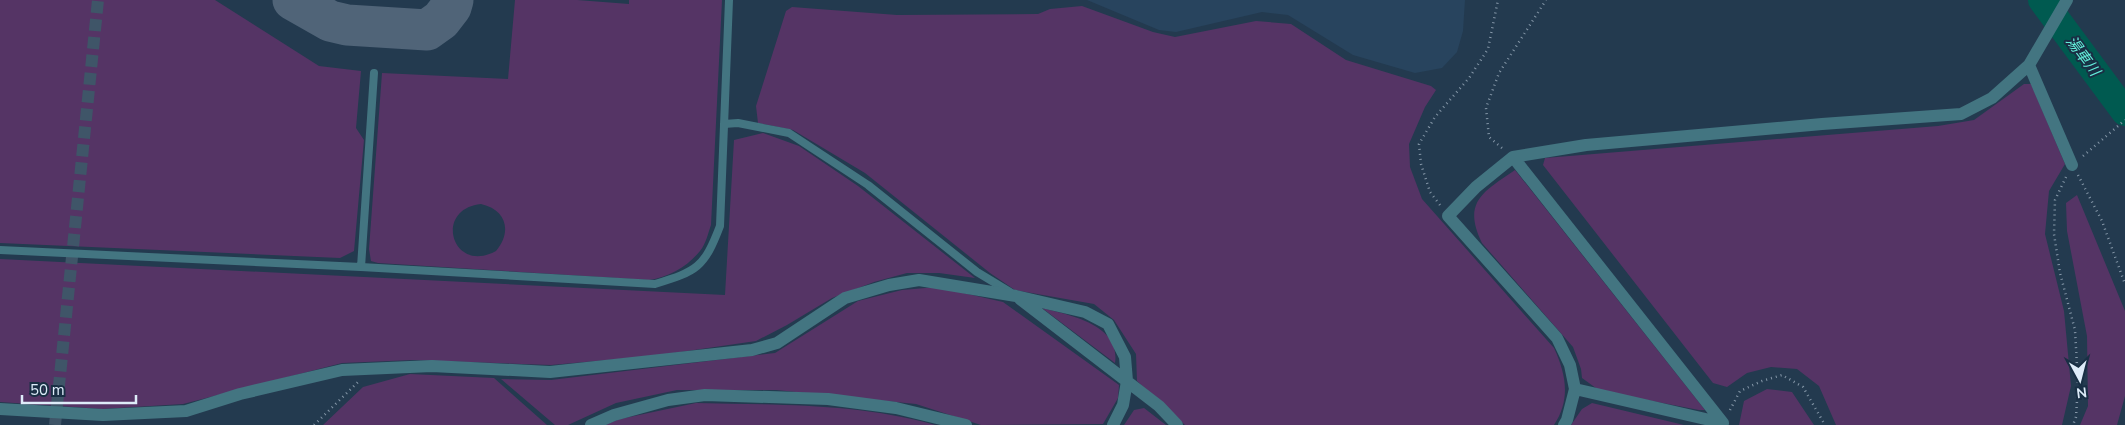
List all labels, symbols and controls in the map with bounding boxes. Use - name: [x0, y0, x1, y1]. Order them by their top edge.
- water label: 湯車川: [2061, 32, 2106, 82]
- north arrow: [2055, 355, 2105, 405]
- scale bar: [22, 372, 136, 404]
- text: 50 m: [30, 380, 65, 400]
- text: N: [2075, 382, 2088, 402]

